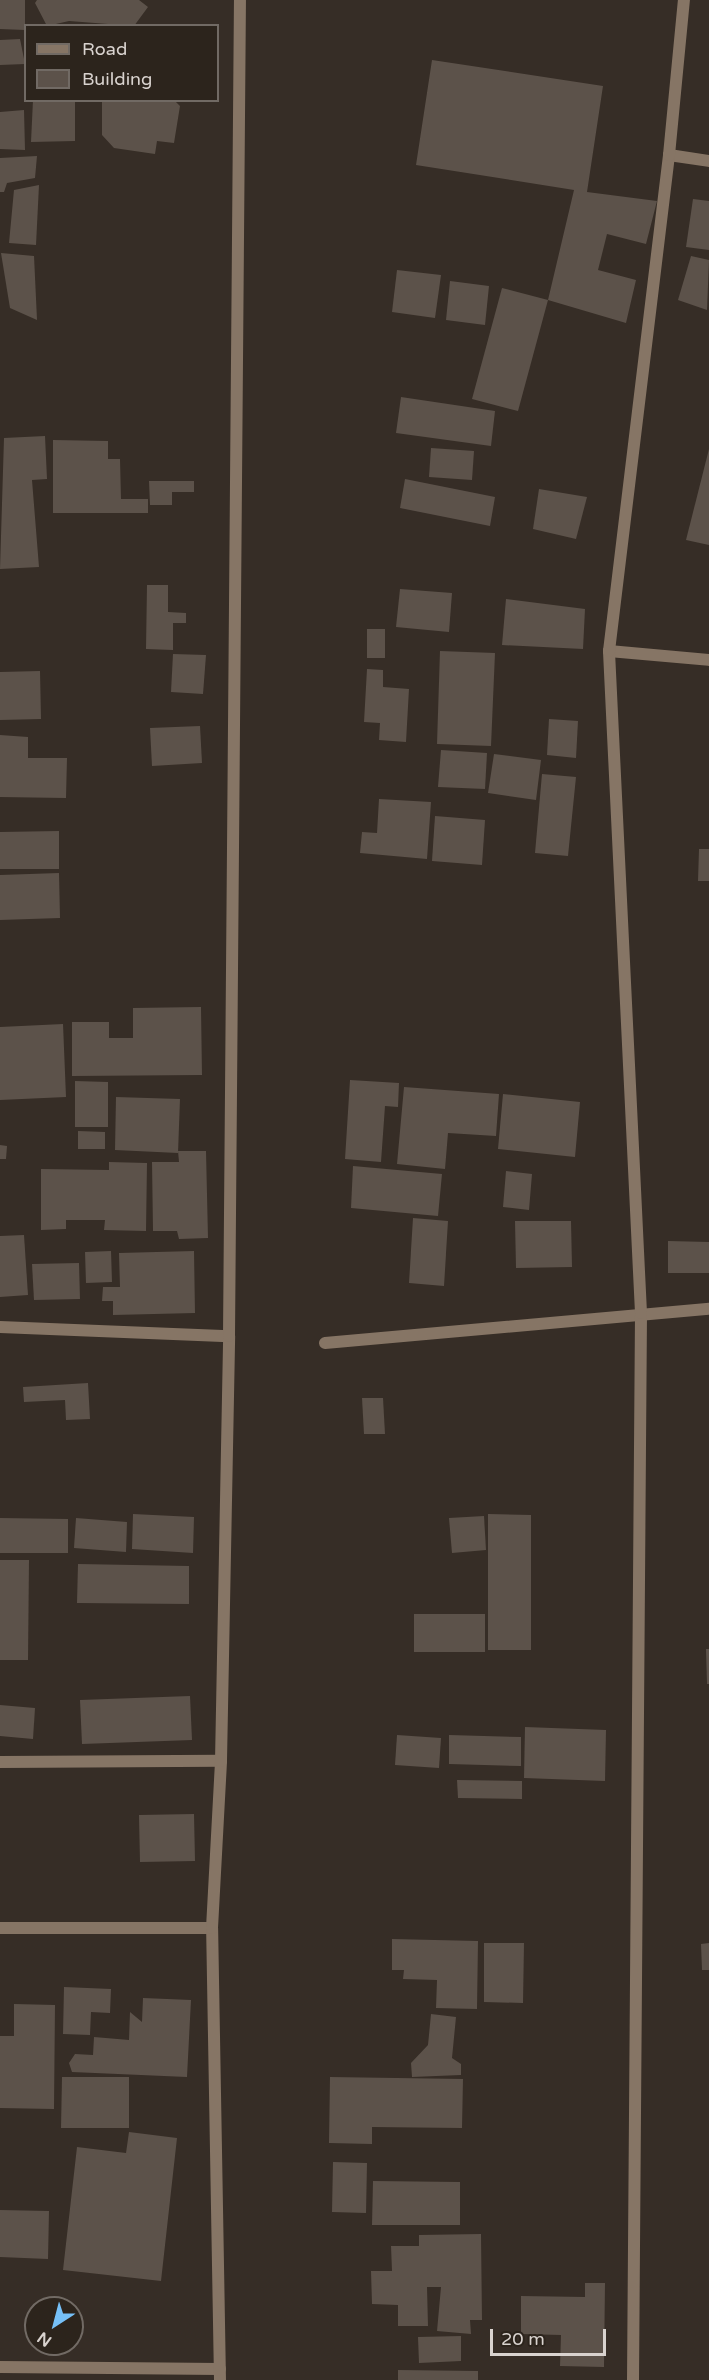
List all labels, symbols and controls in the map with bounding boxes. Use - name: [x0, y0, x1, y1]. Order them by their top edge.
- legend: [24, 24, 219, 102]
- text: Road: [82, 38, 127, 60]
- text: Building: [82, 68, 152, 90]
- north arrow: [24, 2296, 84, 2356]
- scale bar: [493, 2317, 608, 2355]
- text: N: [34, 2327, 56, 2351]
- text: 20 m: [501, 2328, 545, 2350]

